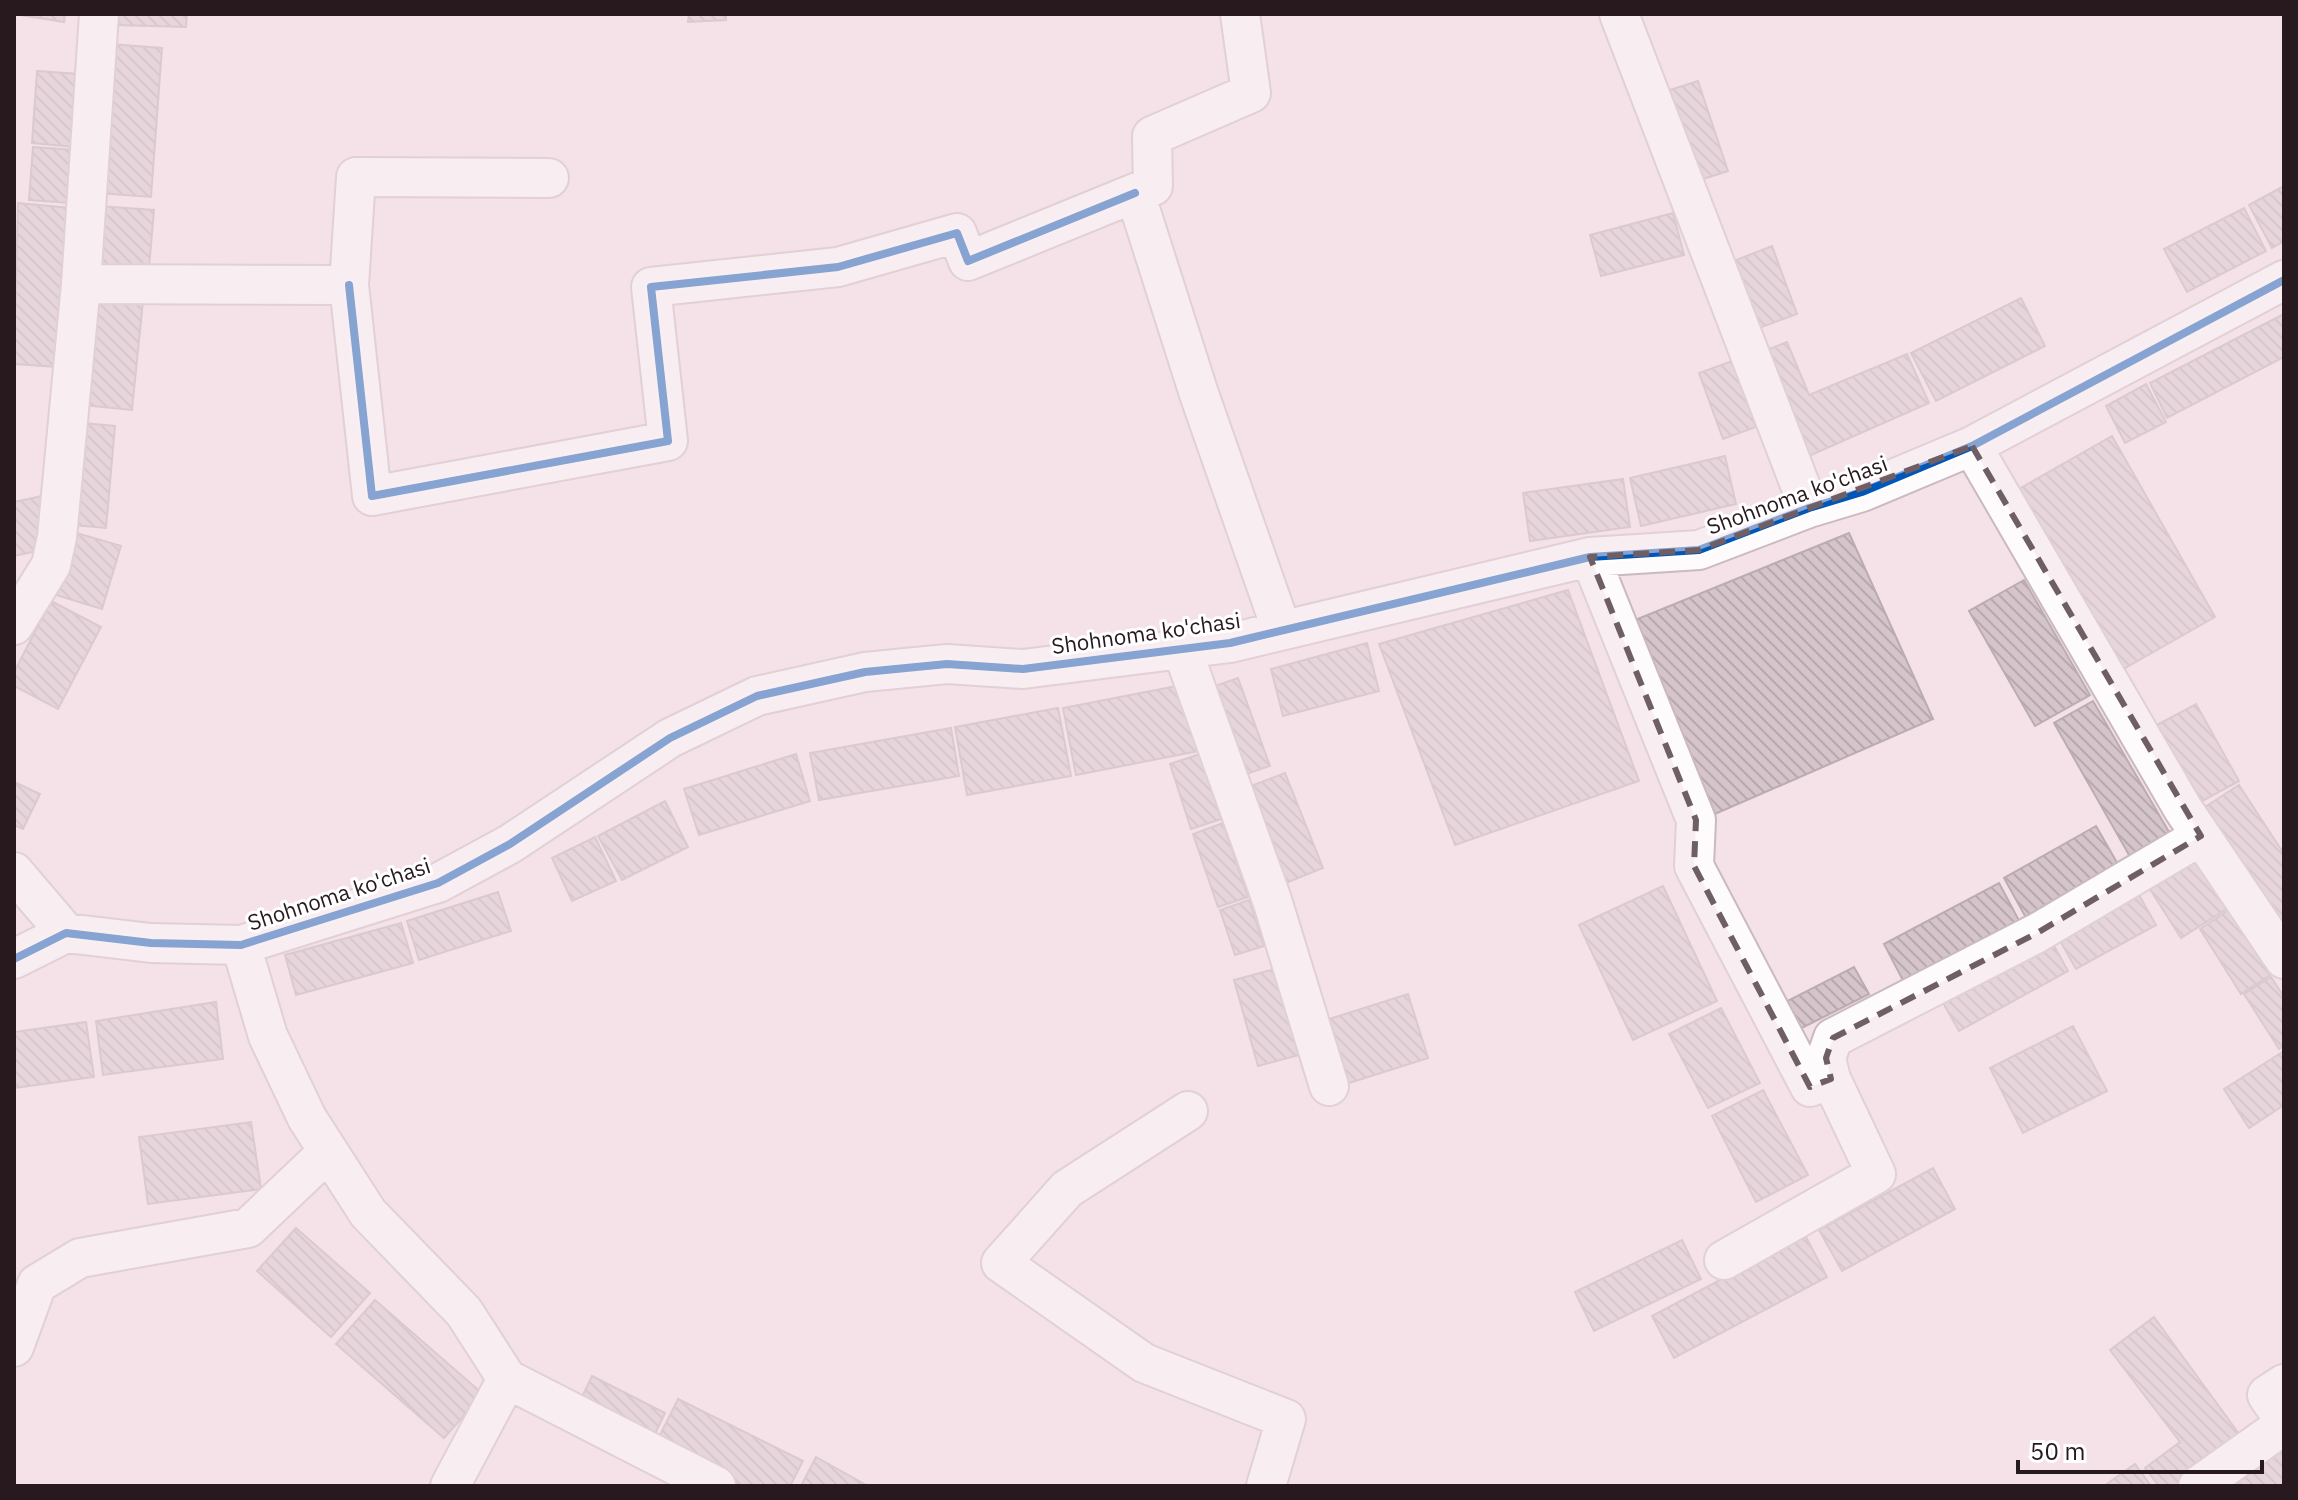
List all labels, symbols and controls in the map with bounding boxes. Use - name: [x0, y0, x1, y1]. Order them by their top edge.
- street label: Shohnoma ko'chasi: [1702, 448, 1891, 541]
- street label: Shohnoma ko'chasi: [1050, 605, 1242, 660]
- street label: Shohnoma ko'chasi: [244, 850, 434, 937]
- scale bar: [2018, 1424, 2262, 1474]
- text: 50 m: [2030, 1435, 2085, 1467]

